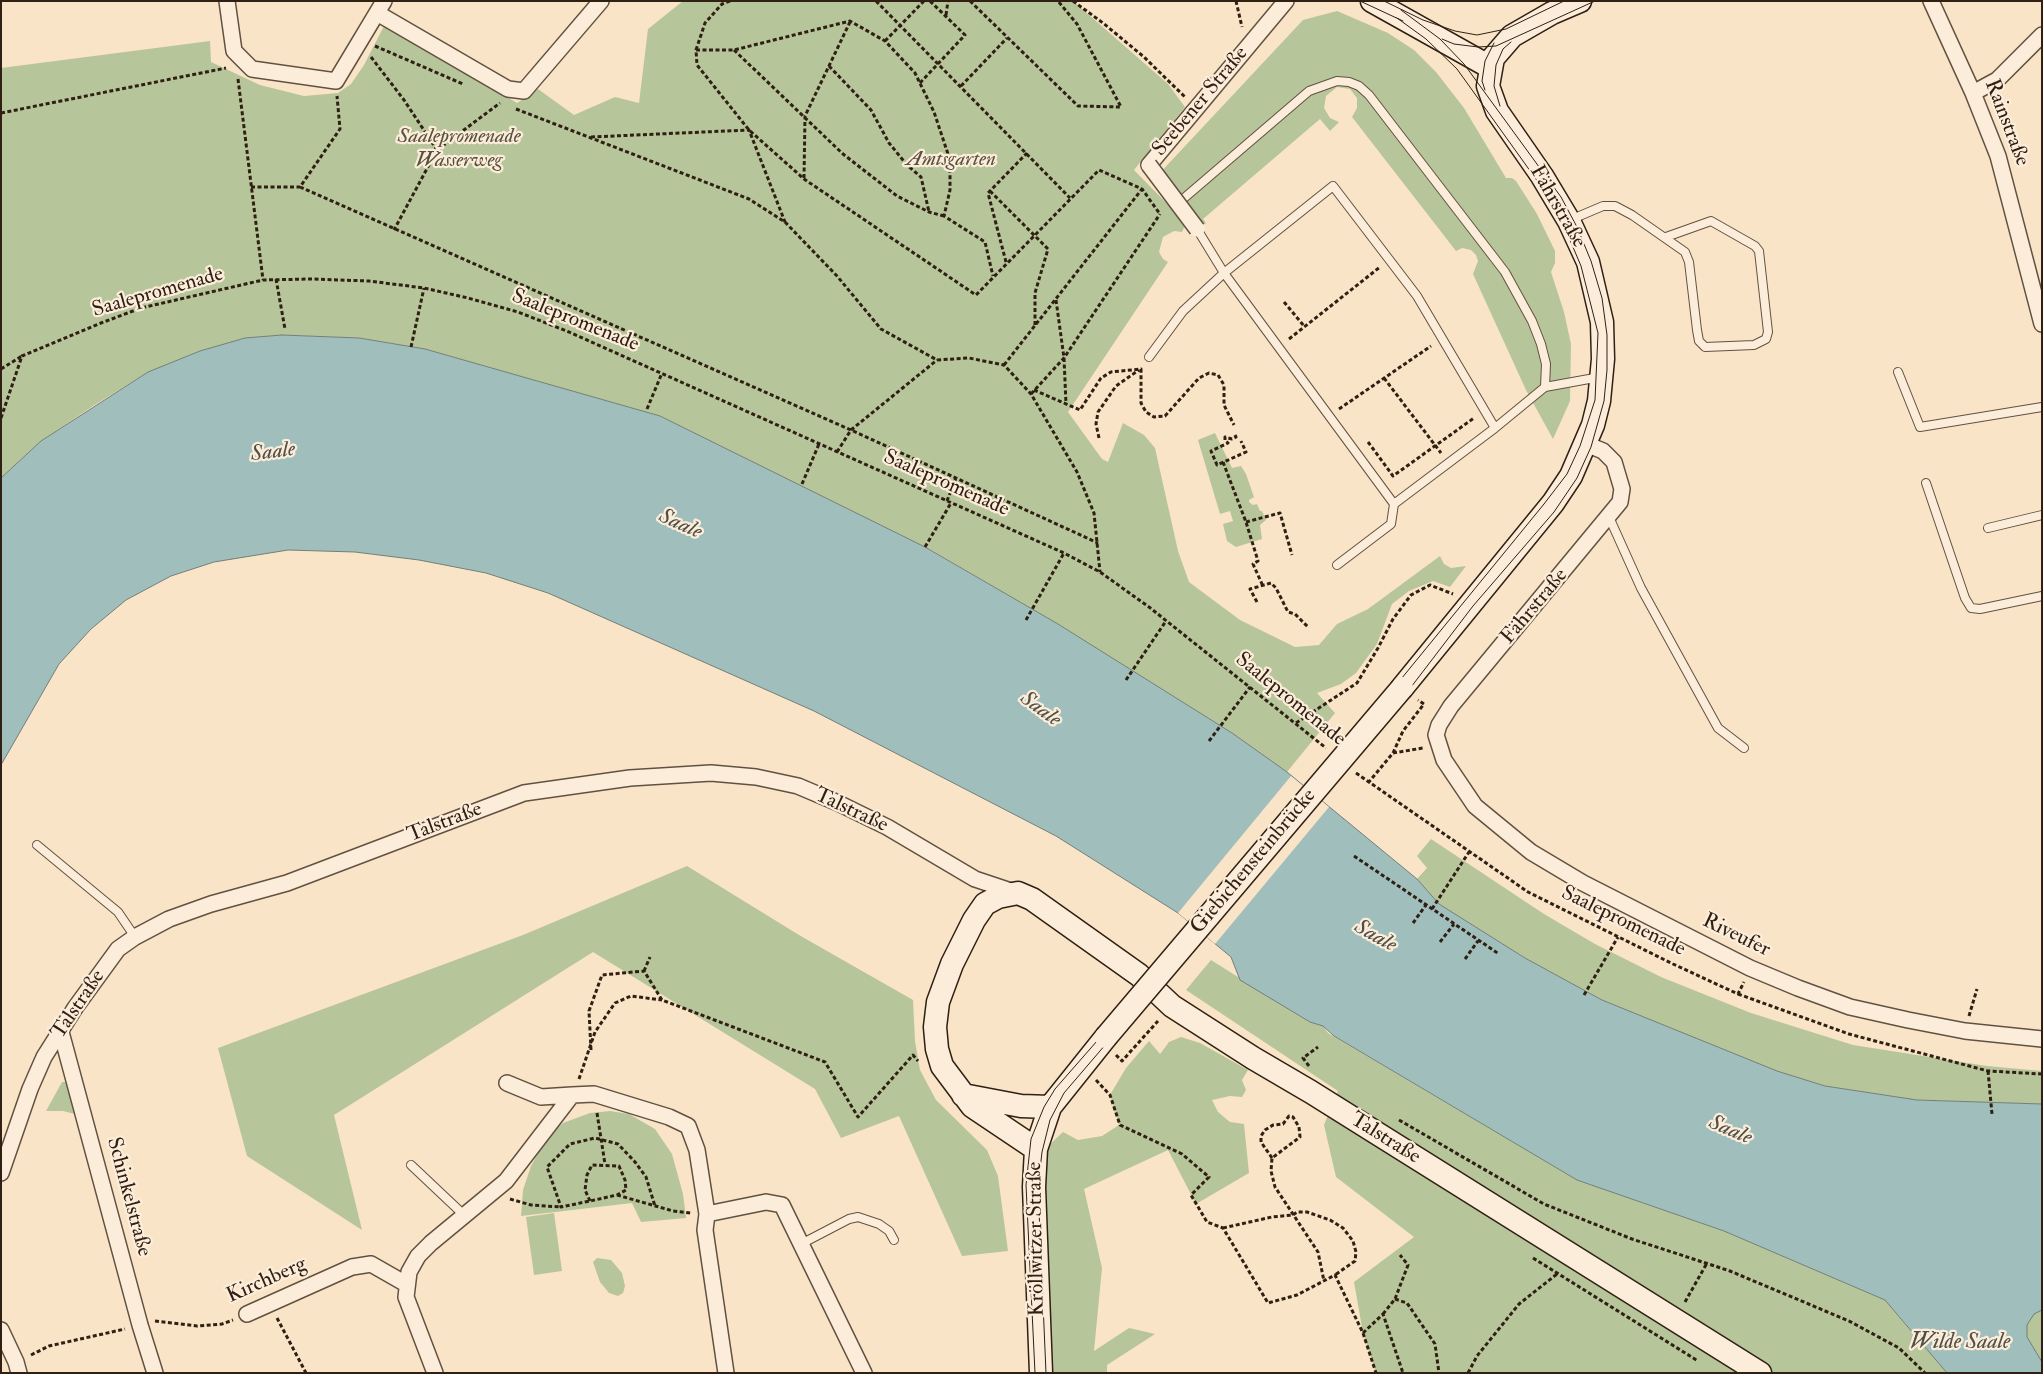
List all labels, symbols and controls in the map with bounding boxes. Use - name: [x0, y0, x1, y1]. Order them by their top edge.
- street label: Seebener Straße: [1148, 42, 1254, 162]
- street label: Rainstraße: [1978, 76, 2034, 170]
- park label: Saalepromenade Wasserweg: [397, 124, 521, 174]
- park label: Amtsgarten: [906, 147, 996, 173]
- street label: Fährstraße: [1523, 161, 1591, 253]
- street label: Saalepromenade: [90, 262, 226, 324]
- street label: Saalepromenade: [508, 284, 642, 358]
- water label: Saale: [249, 437, 297, 469]
- street label: Saalepromenade: [879, 445, 1013, 523]
- water label: Saale: [654, 504, 706, 546]
- street label: Fährstraße: [1496, 564, 1574, 650]
- street label: Saalepromenade: [1230, 648, 1350, 752]
- water label: Saale: [1014, 686, 1066, 734]
- street label: Talstraße: [810, 783, 892, 839]
- street label: Giebichensteinbrücke: [1186, 784, 1322, 940]
- street label: Talstraße: [404, 797, 486, 849]
- street label: Saalepromenade: [1557, 881, 1689, 963]
- street label: Riveufer: [1698, 909, 1774, 963]
- water label: Saale: [1349, 915, 1401, 959]
- street label: Talstraße: [47, 966, 111, 1044]
- street label: Talstraße: [1345, 1108, 1425, 1170]
- water label: Saale: [1704, 1110, 1756, 1152]
- street label: Schinkelstraße: [100, 1135, 156, 1259]
- street label: Kröllwitzer Straße: [1023, 1162, 1051, 1316]
- street label: Kirchberg: [223, 1252, 311, 1310]
- water label: Wilde Saale: [1910, 1330, 2010, 1356]

